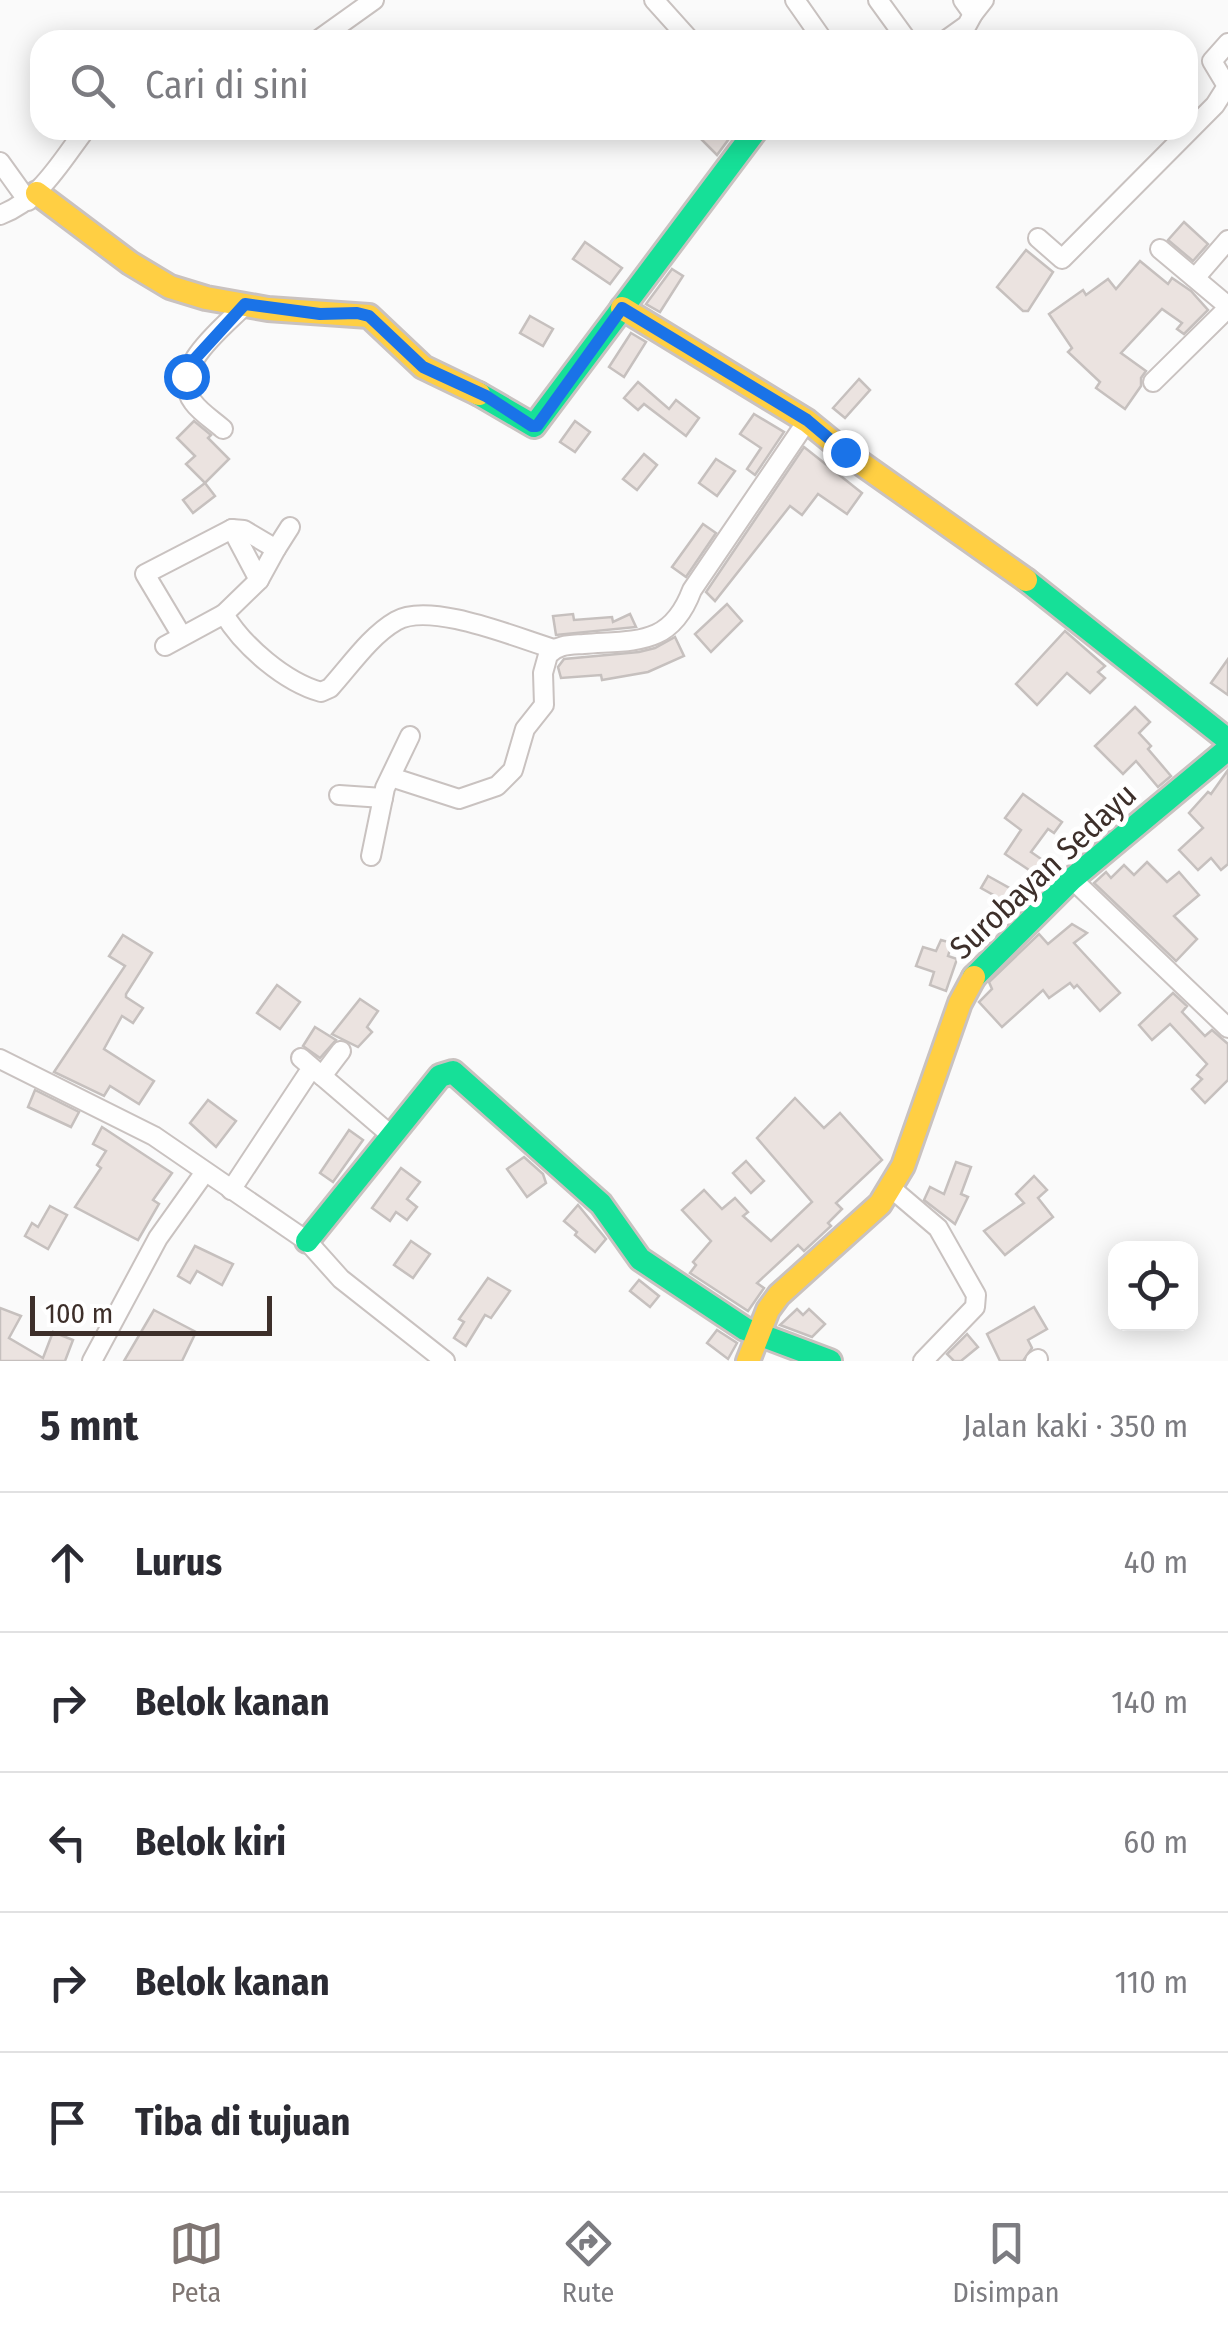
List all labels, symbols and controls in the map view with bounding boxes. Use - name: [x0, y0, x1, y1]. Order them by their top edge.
- search box: [30, 30, 1198, 140]
- icon: search: [65, 58, 120, 113]
- text: Cari di sini: [145, 62, 309, 108]
- route start: [164, 354, 210, 400]
- route end: [823, 430, 869, 476]
- street label: Surobayan Sedayu: [942, 775, 1144, 967]
- map controls: [1108, 1241, 1198, 1331]
- button: locate: [1108, 1241, 1198, 1331]
- scale bar: [30, 1291, 272, 1336]
- text: 100 m: [45, 1297, 113, 1330]
- text: 5 mnt: [40, 1401, 138, 1451]
- text: Jalan kaki · 350 m: [963, 1407, 1188, 1445]
- icon: ahead: [40, 1535, 95, 1590]
- text: Lurus: [135, 1539, 222, 1585]
- text: 40 m: [1124, 1543, 1188, 1581]
- icon: right: [40, 1675, 95, 1730]
- text: Belok kanan: [135, 1679, 330, 1725]
- text: 140 m: [1111, 1683, 1188, 1721]
- icon: left: [40, 1815, 95, 1870]
- text: Belok kiri: [135, 1819, 286, 1865]
- text: 60 m: [1123, 1823, 1188, 1861]
- icon: right: [40, 1955, 95, 2010]
- text: Belok kanan: [135, 1959, 330, 2005]
- text: 110 m: [1115, 1963, 1188, 2001]
- icon: arrive: [40, 2095, 95, 2150]
- text: Tiba di tujuan: [135, 2099, 351, 2145]
- tab: Peta: [169, 2216, 224, 2309]
- tab: Rute: [561, 2216, 616, 2309]
- tab: Disimpan: [953, 2216, 1060, 2309]

